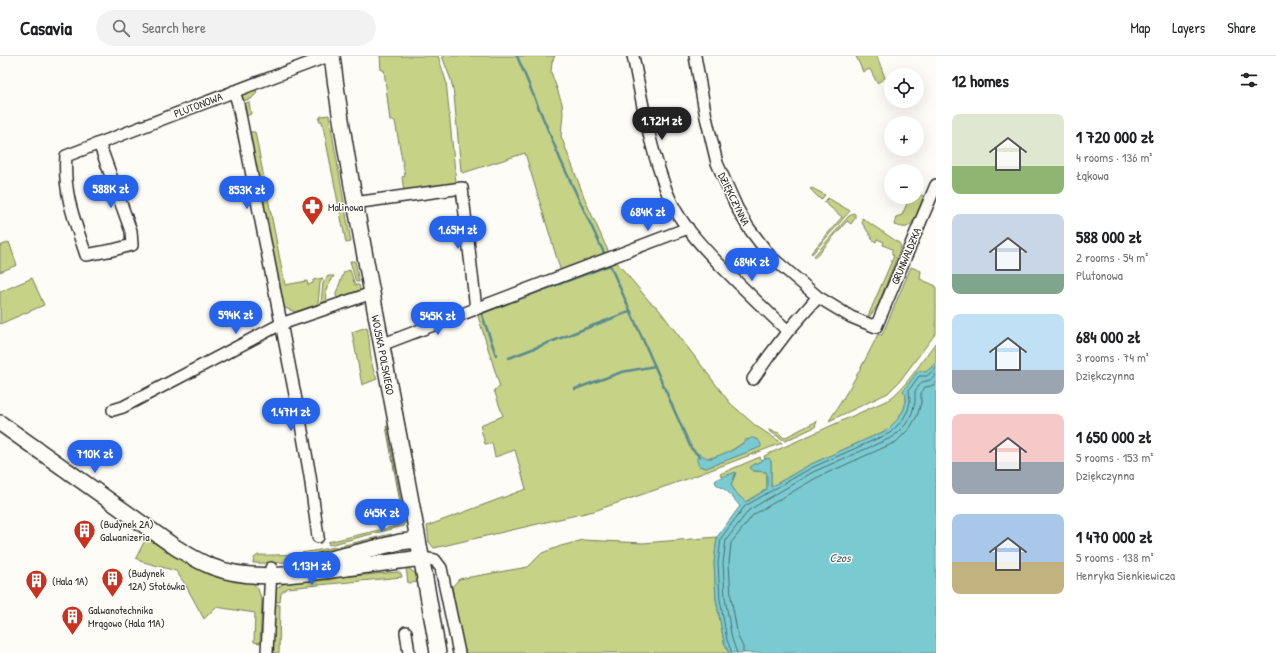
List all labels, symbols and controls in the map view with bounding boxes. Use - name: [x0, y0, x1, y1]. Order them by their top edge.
- search box: [96, 10, 376, 46]
- text: Casavia: [20, 15, 72, 41]
- icon: search: [110, 17, 132, 39]
- text: Search here: [142, 17, 206, 38]
- text: Map: [1130, 18, 1150, 37]
- text: Layers: [1172, 18, 1205, 37]
- text: Share: [1227, 18, 1256, 37]
- map controls: [884, 68, 924, 204]
- button: locate: [884, 68, 924, 108]
- text: 12 homes: [952, 69, 1009, 92]
- icon: filters: [1238, 69, 1260, 91]
- street label: PLUTONOWA: [172, 89, 225, 121]
- pin: 1.72M zł: [621, 107, 703, 141]
- text: 1.72M zł: [641, 111, 683, 129]
- button: +: [884, 116, 924, 156]
- text: 1 720 000 zł: [1076, 125, 1154, 148]
- icon: home: [984, 130, 1032, 178]
- text: 4 rooms · 136 m²: [1076, 148, 1152, 166]
- button: −: [884, 164, 924, 204]
- text: Łąkowa: [1076, 166, 1109, 184]
- street label: DZIĘKCZYNNA: [715, 170, 753, 228]
- pin: 588K zł: [74, 175, 148, 209]
- pin: 853K zł: [210, 176, 284, 210]
- text: 588K zł: [92, 179, 130, 197]
- text: 853K zł: [228, 180, 266, 198]
- pharmacy icon: Malinowa: [300, 194, 326, 227]
- pin: 684K zł: [611, 198, 685, 232]
- place label: Malinowa: [328, 200, 364, 214]
- text: 684K zł: [630, 202, 666, 220]
- pin: 1.65M zł: [417, 216, 499, 250]
- text: 1.65M zł: [438, 220, 478, 238]
- street label: GRUNWALDZKA: [888, 225, 924, 287]
- text: 588 000 zł: [1076, 225, 1142, 248]
- icon: home: [984, 230, 1032, 278]
- pin: 684K zł: [715, 248, 789, 282]
- text: 2 rooms · 54 m²: [1076, 248, 1148, 266]
- text: 684K zł: [734, 252, 770, 270]
- text: Plutonowa: [1076, 266, 1123, 284]
- pin: 594K zł: [199, 301, 273, 335]
- pin: 545K zł: [401, 302, 475, 336]
- text: 594K zł: [218, 305, 254, 323]
- text: 545K zł: [420, 306, 456, 324]
- street label: WOJSKA POLSKIEGO: [368, 314, 398, 396]
- text: 684 000 zł: [1076, 325, 1141, 348]
- icon: home: [984, 330, 1032, 378]
- text: 3 rooms · 74 m²: [1076, 348, 1149, 366]
- text: Dziękczynna: [1076, 366, 1134, 384]
- pin: 1.47M zł: [250, 398, 332, 432]
- text: 1.47M zł: [271, 402, 311, 420]
- text: 1 650 000 zł: [1076, 425, 1152, 448]
- icon: home: [984, 430, 1032, 478]
- pin: 710K zł: [58, 440, 132, 474]
- text: 710K zł: [76, 444, 114, 462]
- text: 5 rooms · 153 m²: [1076, 448, 1153, 466]
- text: Dziękczynna: [1076, 466, 1134, 484]
- pin: 645K zł: [345, 499, 419, 533]
- text: 645K zł: [364, 503, 400, 521]
- building icon: (Budynek 2A) Galwanizeria: [71, 517, 97, 550]
- place label: (Budynek 2A) Galwanizeria: [100, 517, 154, 544]
- text: 1 470 000 zł: [1076, 525, 1153, 548]
- icon: home: [984, 530, 1032, 578]
- text: 5 rooms · 138 m²: [1076, 548, 1153, 566]
- water label: Czos: [829, 549, 852, 566]
- pin: 1.13M zł: [271, 552, 353, 586]
- text: 1.13M zł: [292, 556, 332, 574]
- building icon: (Budynek 12A) Stołówka: [100, 566, 126, 599]
- place label: (Budynek 12A) Stołówka: [128, 566, 186, 593]
- text: Henryka Sienkiewicza: [1076, 566, 1175, 584]
- building icon: (Hala 1A): [23, 568, 49, 601]
- place label: (Hala 1A): [52, 574, 88, 588]
- building icon: Galwanotechnika Mrągowo (Hala 11A): [60, 603, 86, 636]
- place label: Galwanotechnika Mrągowo (Hala 11A): [88, 603, 165, 630]

